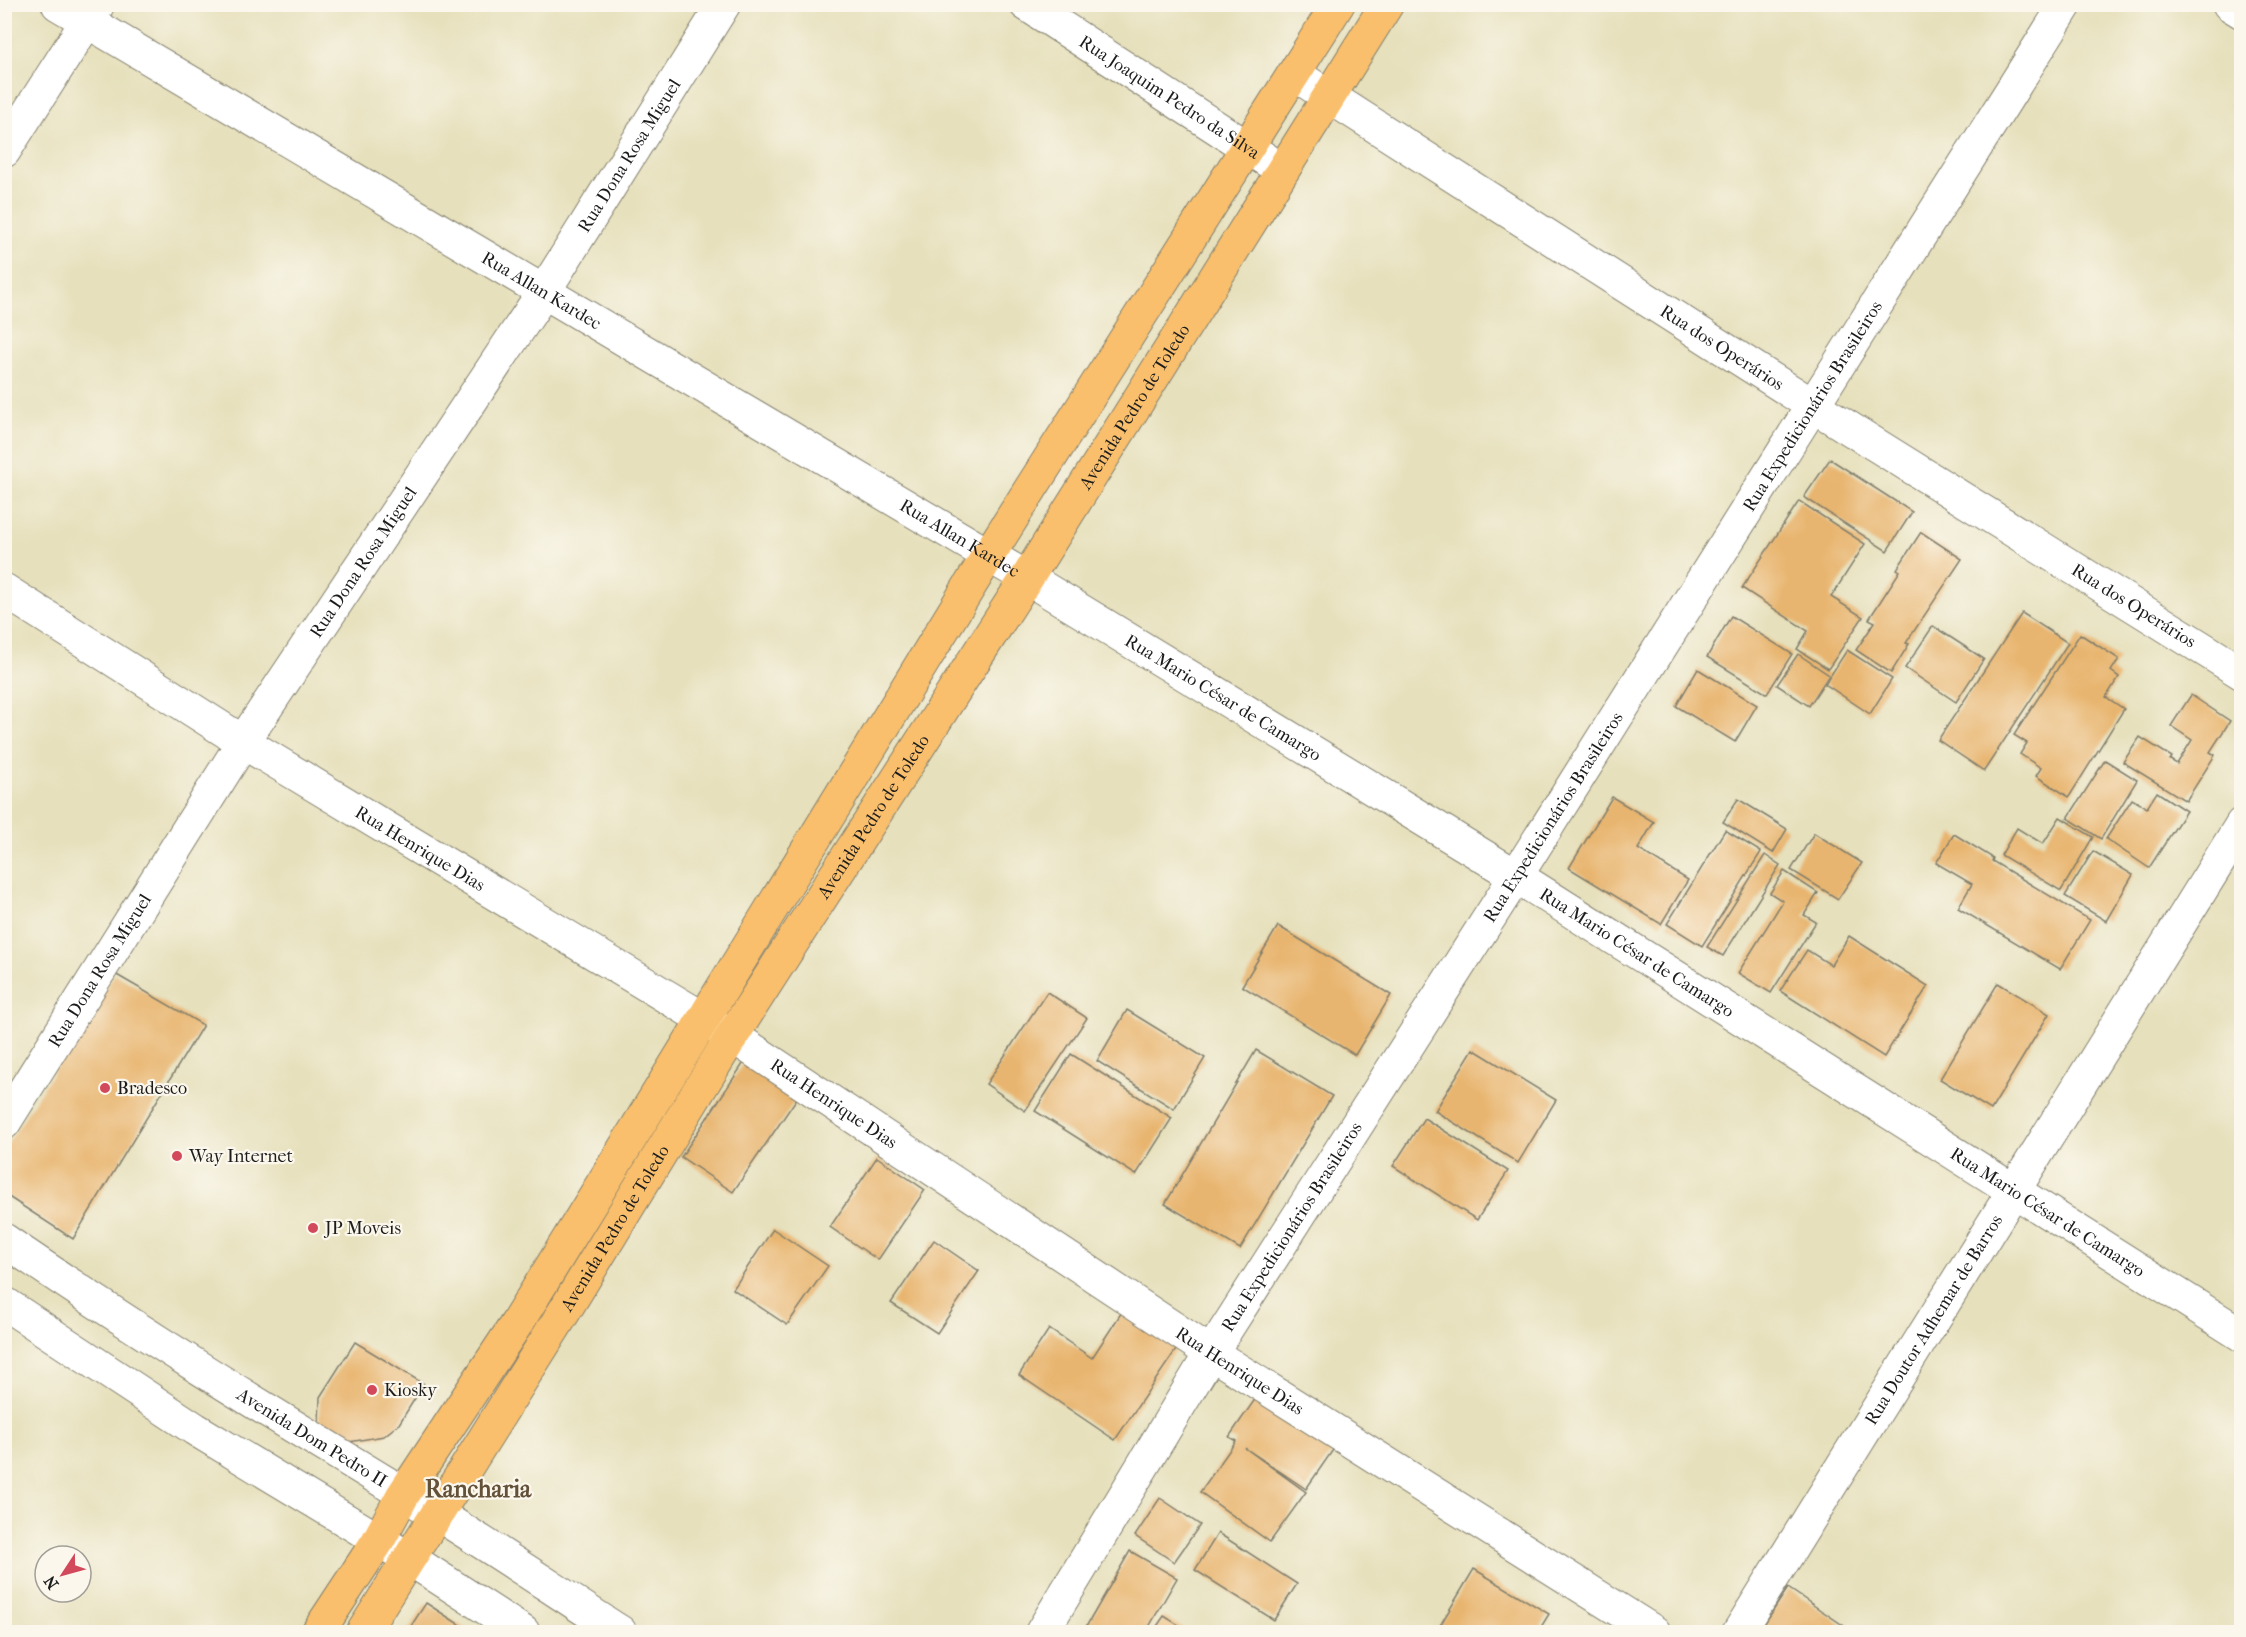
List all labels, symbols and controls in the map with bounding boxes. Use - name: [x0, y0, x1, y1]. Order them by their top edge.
- street label: Rua Joaquim Pedro da Silva: [1075, 31, 1264, 164]
- street label: Rua Dona Rosa Miguel: [574, 75, 685, 236]
- street label: Rua Allan Kardec: [478, 247, 605, 334]
- street label: Rua Expedicionários Brasileiros: [1739, 297, 1887, 515]
- street label: Rua dos Operários: [1656, 301, 1788, 395]
- street label: Avenida Pedro de Toledo: [1075, 320, 1195, 494]
- street label: Rua Dona Rosa Miguel: [306, 483, 421, 642]
- street label: Rua Allan Kardec: [896, 495, 1023, 582]
- street label: Rua dos Operários: [2068, 559, 2200, 653]
- street label: Rua Mario César de Camargo: [1121, 630, 1325, 766]
- street label: Rua Expedicionários Brasileiros: [1479, 708, 1628, 926]
- street label: Avenida Pedro de Toledo: [813, 731, 934, 904]
- street label: Rua Henrique Dias: [351, 802, 489, 896]
- street label: Rua Mario César de Camargo: [1536, 884, 1738, 1022]
- street label: Rua Dona Rosa Miguel: [44, 890, 156, 1051]
- street label: Rua Henrique Dias: [766, 1054, 901, 1154]
- place label: Bradesco: [117, 1078, 187, 1099]
- marker: Bradesco: [98, 1081, 112, 1095]
- street label: Rua Expedicionários Brasileiros: [1217, 1118, 1367, 1336]
- street label: Avenida Pedro de Toledo: [556, 1141, 674, 1316]
- street label: Rua Mario César de Camargo: [1946, 1143, 2149, 1282]
- place label: Way Internet: [188, 1146, 294, 1167]
- marker: Way Internet: [170, 1149, 184, 1163]
- street label: Rua Doutor Adhemar de Barros: [1861, 1211, 2007, 1429]
- place label: JP Moveis: [323, 1218, 401, 1239]
- marker: JP Moveis: [306, 1221, 320, 1235]
- street label: Rua Henrique Dias: [1172, 1323, 1308, 1420]
- place label: Kiosky: [384, 1380, 438, 1401]
- marker: Kiosky: [365, 1383, 379, 1397]
- street label: Avenida Dom Pedro II: [232, 1384, 391, 1492]
- district label: Rancharia: [425, 1475, 532, 1503]
- north arrow: [33, 1544, 93, 1604]
- text: N: [40, 1571, 63, 1593]

